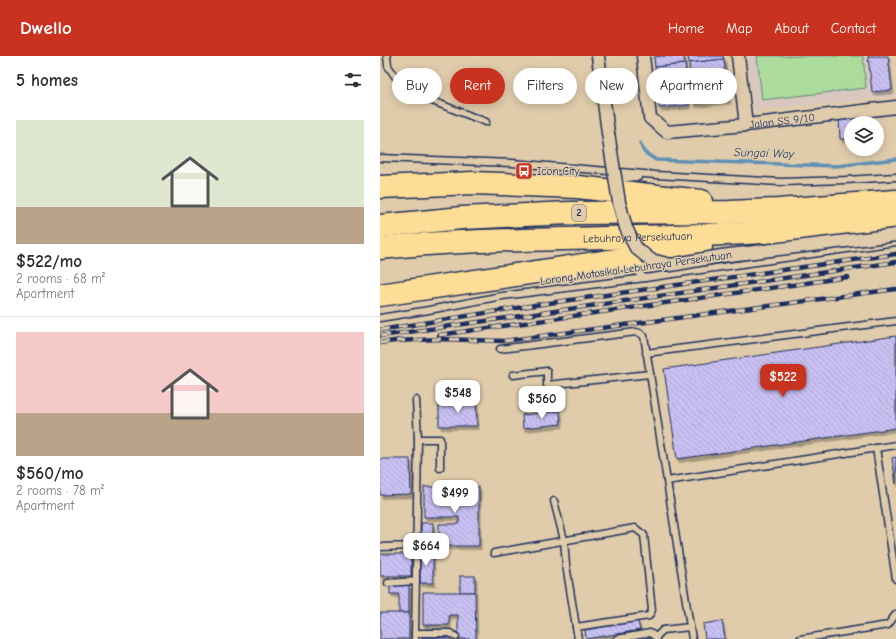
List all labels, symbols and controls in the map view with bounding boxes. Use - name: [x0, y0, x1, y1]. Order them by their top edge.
- text: Dwello: [20, 17, 72, 39]
- text: Home: [668, 20, 704, 37]
- text: Map: [726, 20, 752, 37]
- text: About: [774, 20, 809, 37]
- text: Contact: [831, 20, 876, 37]
- chip: Buy: [392, 68, 442, 104]
- chip: Rent: [450, 68, 505, 104]
- chip: Filters: [513, 68, 577, 104]
- chip: New: [585, 68, 638, 104]
- chip: Apartment: [646, 68, 737, 104]
- icon: filters: [342, 69, 364, 91]
- text: 5 homes: [16, 71, 78, 90]
- street label: Jalan SS 9/10: [748, 110, 816, 131]
- map controls: [844, 116, 884, 156]
- button: layers: [844, 116, 884, 156]
- water label: Sungai Way: [734, 145, 795, 161]
- icon: home: [154, 146, 226, 218]
- bus stop icon: Icon City: [514, 161, 534, 181]
- place label: Icon City: [537, 165, 580, 178]
- road number: 2: [572, 205, 586, 221]
- street label: Lebuhraya Persekutuan: [583, 229, 693, 245]
- street label: Lorong Motosikal Lebuhraya Persekutuan: [539, 248, 733, 288]
- text: $522/mo: [16, 252, 82, 271]
- text: 2 rooms · 68 m²: [16, 271, 105, 286]
- text: Apartment: [16, 286, 74, 301]
- icon: home: [154, 358, 226, 430]
- pin: $522: [759, 364, 807, 398]
- text: $522: [769, 369, 797, 384]
- pin: $548: [434, 380, 482, 414]
- text: $548: [444, 385, 472, 400]
- pin: $560: [518, 386, 566, 420]
- text: $560: [528, 391, 556, 406]
- text: $560/mo: [16, 464, 84, 483]
- pin: $499: [431, 480, 479, 514]
- text: 2 rooms · 78 m²: [16, 483, 104, 498]
- text: $499: [441, 485, 469, 500]
- text: Apartment: [16, 498, 74, 513]
- pin: $664: [402, 533, 450, 567]
- text: $664: [412, 538, 440, 553]

